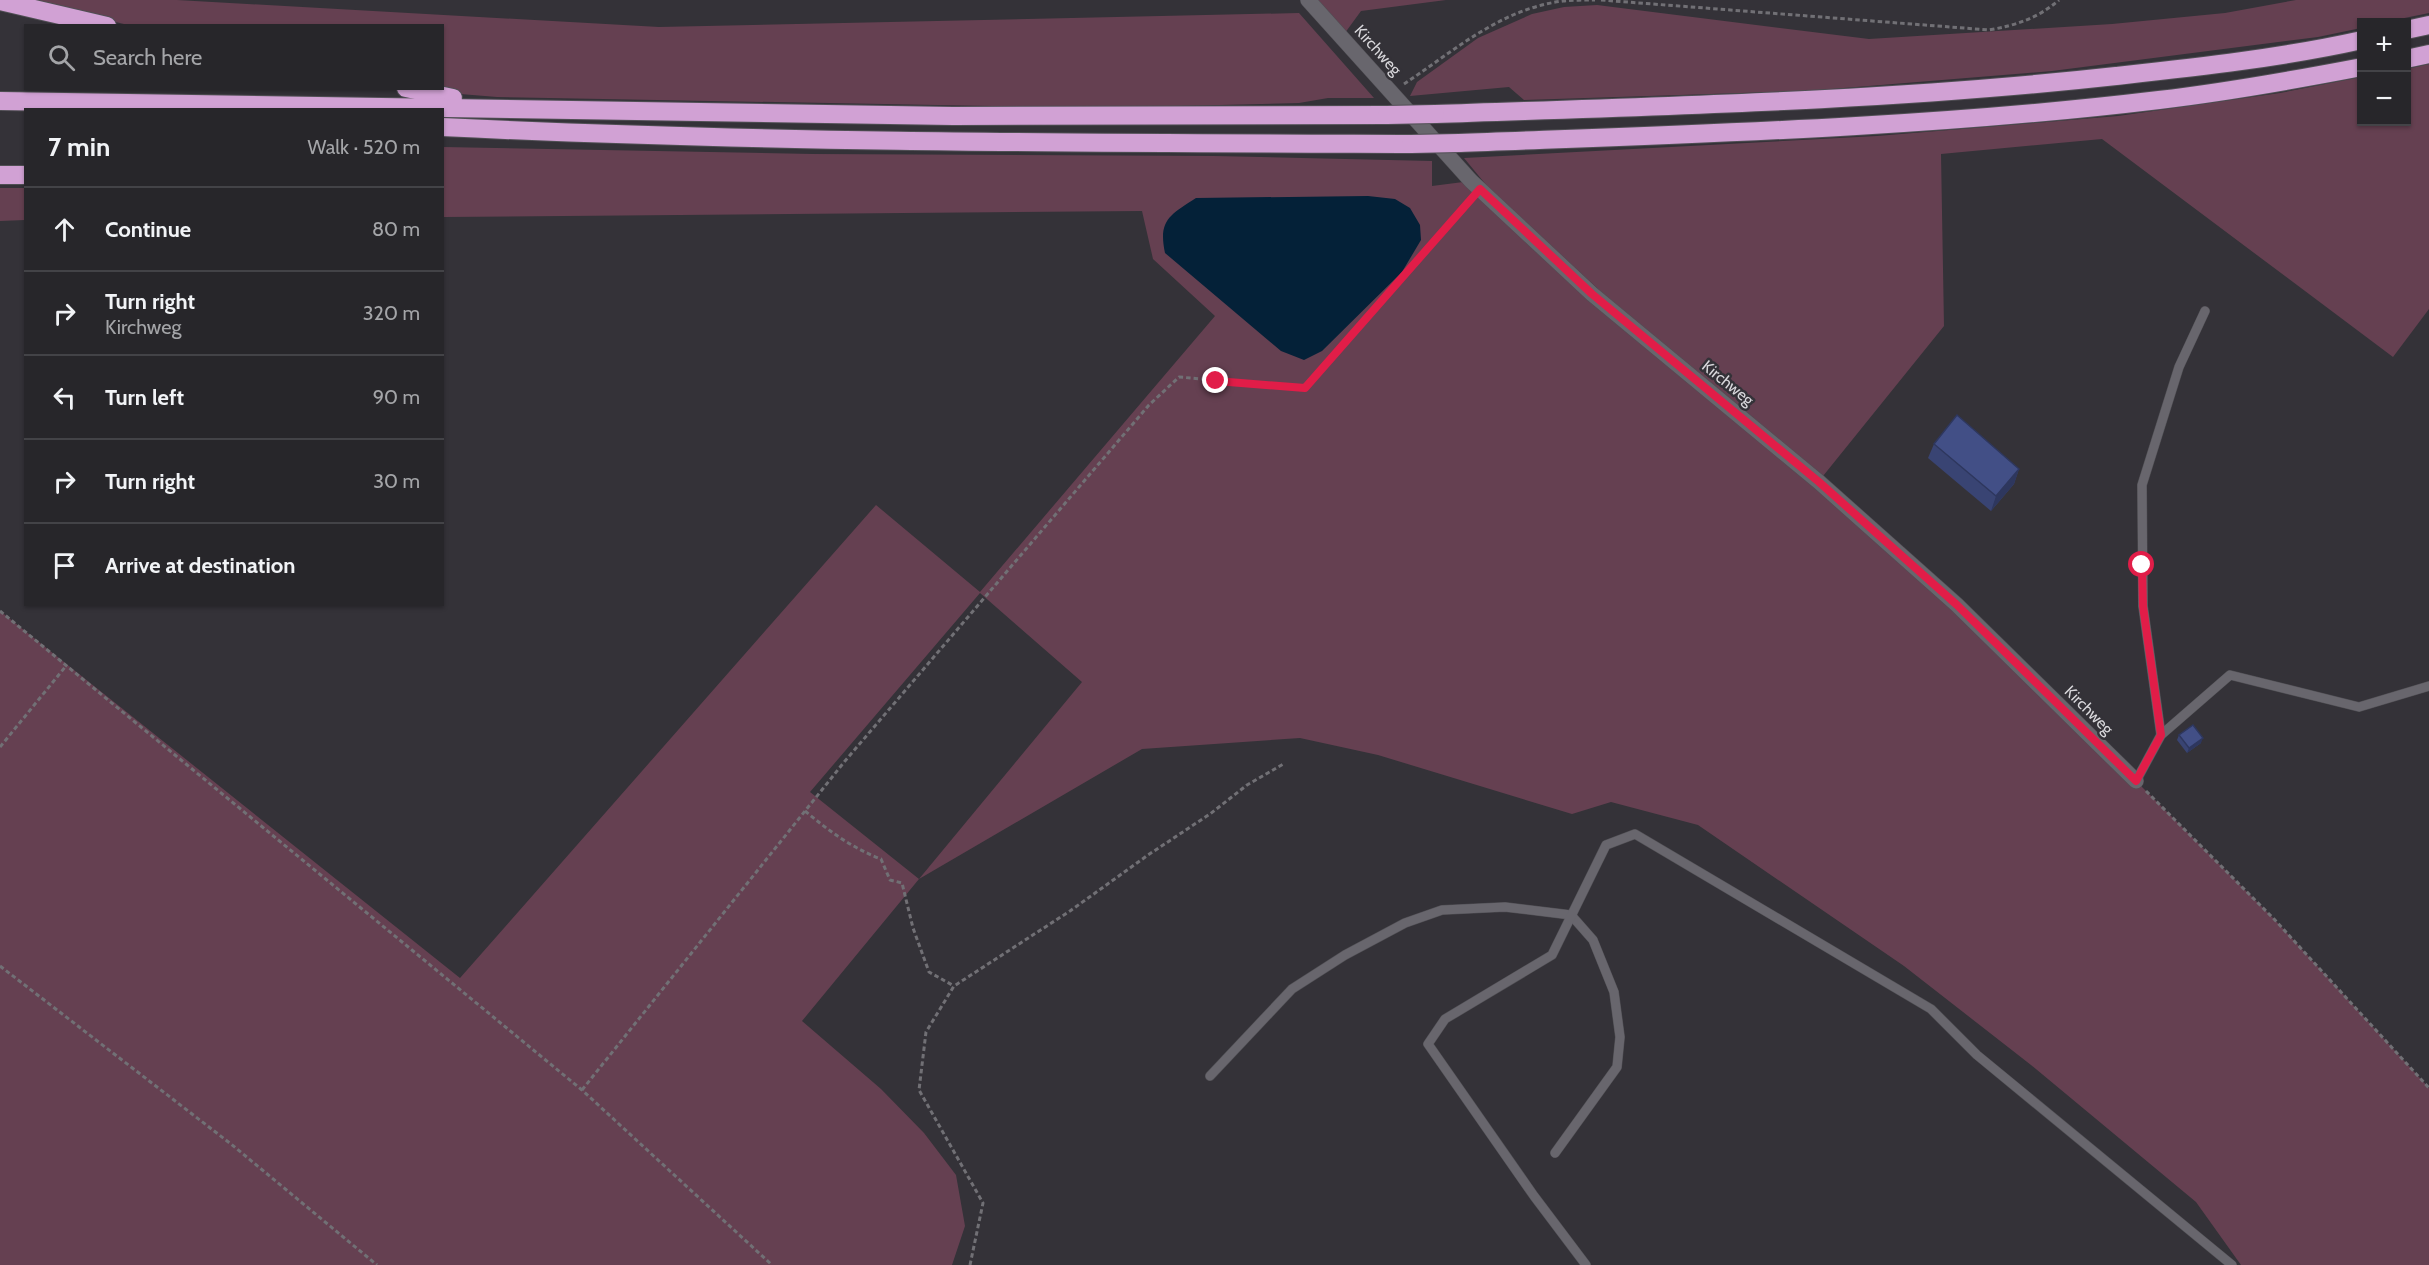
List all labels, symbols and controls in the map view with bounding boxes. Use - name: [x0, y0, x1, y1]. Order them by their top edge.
- map controls: [2357, 18, 2411, 126]
- button: +: [2357, 18, 2411, 72]
- street label: Kirchweg: [1350, 21, 1406, 80]
- search box: [24, 24, 444, 90]
- icon: search: [45, 41, 78, 74]
- text: Search here: [93, 44, 202, 71]
- button: −: [2357, 72, 2411, 126]
- text: 7 min: [48, 131, 110, 163]
- text: Walk · 520 m: [308, 135, 420, 159]
- icon: ahead: [48, 213, 81, 246]
- text: Continue: [105, 216, 191, 243]
- text: 80 m: [372, 217, 420, 241]
- text: Turn right: [105, 288, 195, 315]
- icon: right: [48, 297, 81, 330]
- text: 320 m: [363, 301, 420, 325]
- text: Kirchweg: [105, 315, 181, 339]
- street label: Kirchweg: [1698, 356, 1759, 410]
- route end: [1202, 367, 1228, 393]
- icon: left: [48, 381, 81, 414]
- text: Turn left: [105, 384, 184, 411]
- text: 90 m: [373, 385, 420, 409]
- icon: right: [48, 465, 81, 498]
- text: Turn right: [105, 468, 195, 495]
- text: 30 m: [373, 469, 420, 493]
- icon: arrive: [48, 549, 81, 582]
- route start: [2128, 551, 2154, 577]
- text: Arrive at destination: [105, 552, 295, 579]
- street label: Kirchweg: [2061, 682, 2118, 739]

